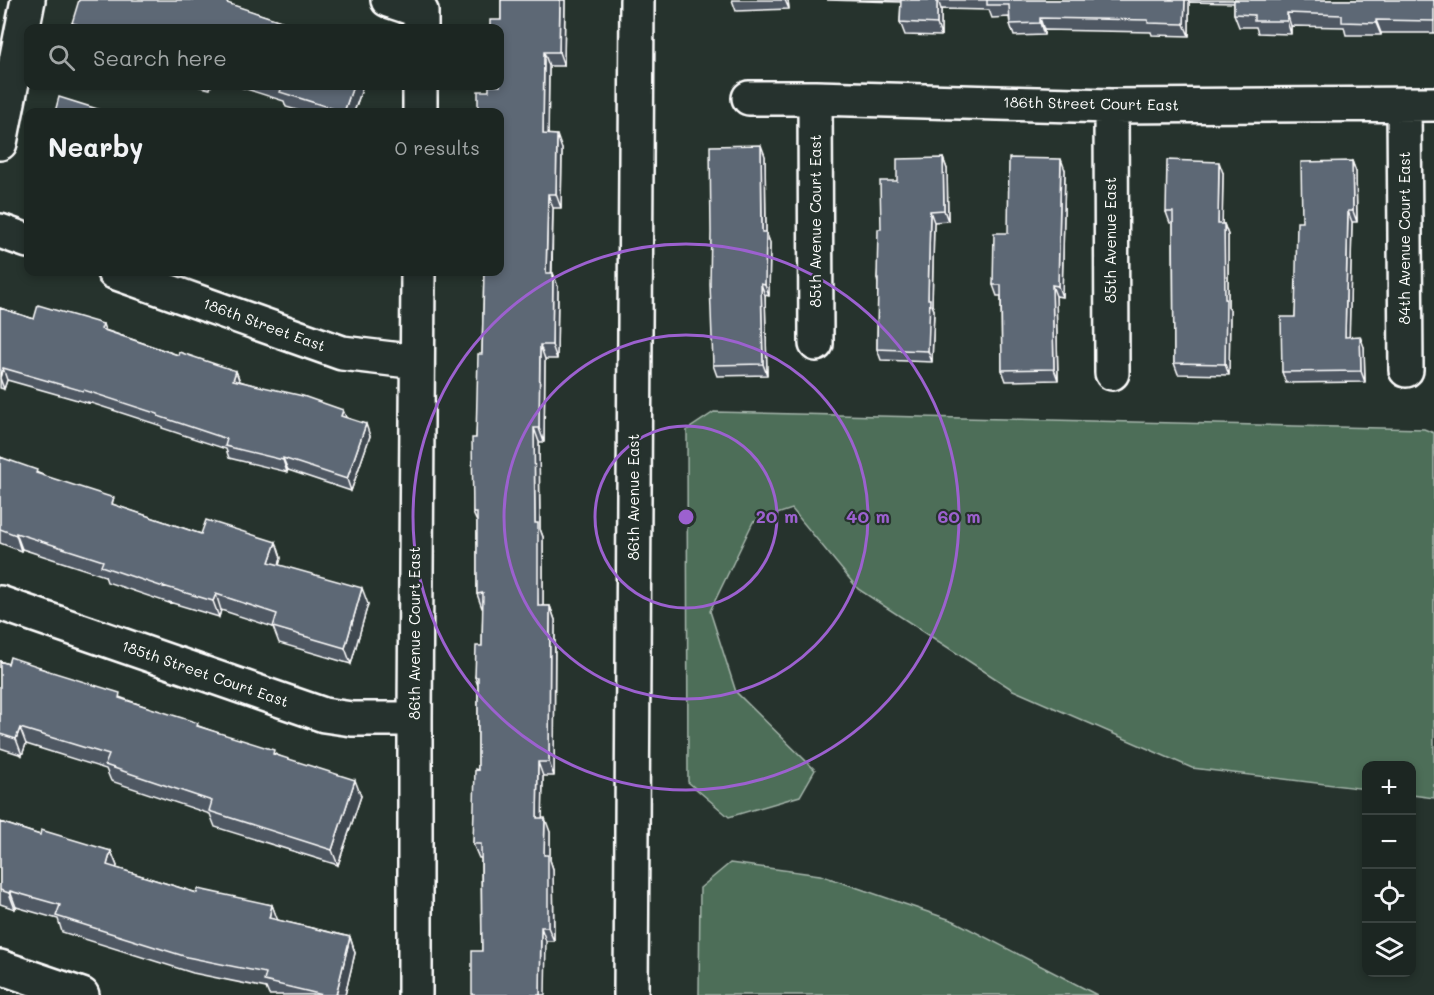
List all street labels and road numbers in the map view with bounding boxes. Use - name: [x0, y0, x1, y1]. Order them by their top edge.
- street label: 186th Street Court East: [1003, 91, 1179, 115]
- street label: 85th Avenue Court East: [805, 135, 825, 307]
- street label: 84th Avenue Court East: [1394, 151, 1414, 325]
- street label: 85th Avenue East: [1100, 177, 1120, 303]
- street label: 186th Street East: [200, 293, 328, 356]
- street label: 86th Avenue East: [623, 434, 643, 560]
- street label: 86th Avenue Court East: [404, 546, 424, 720]
- street label: 185th Street Court East: [119, 635, 292, 711]

